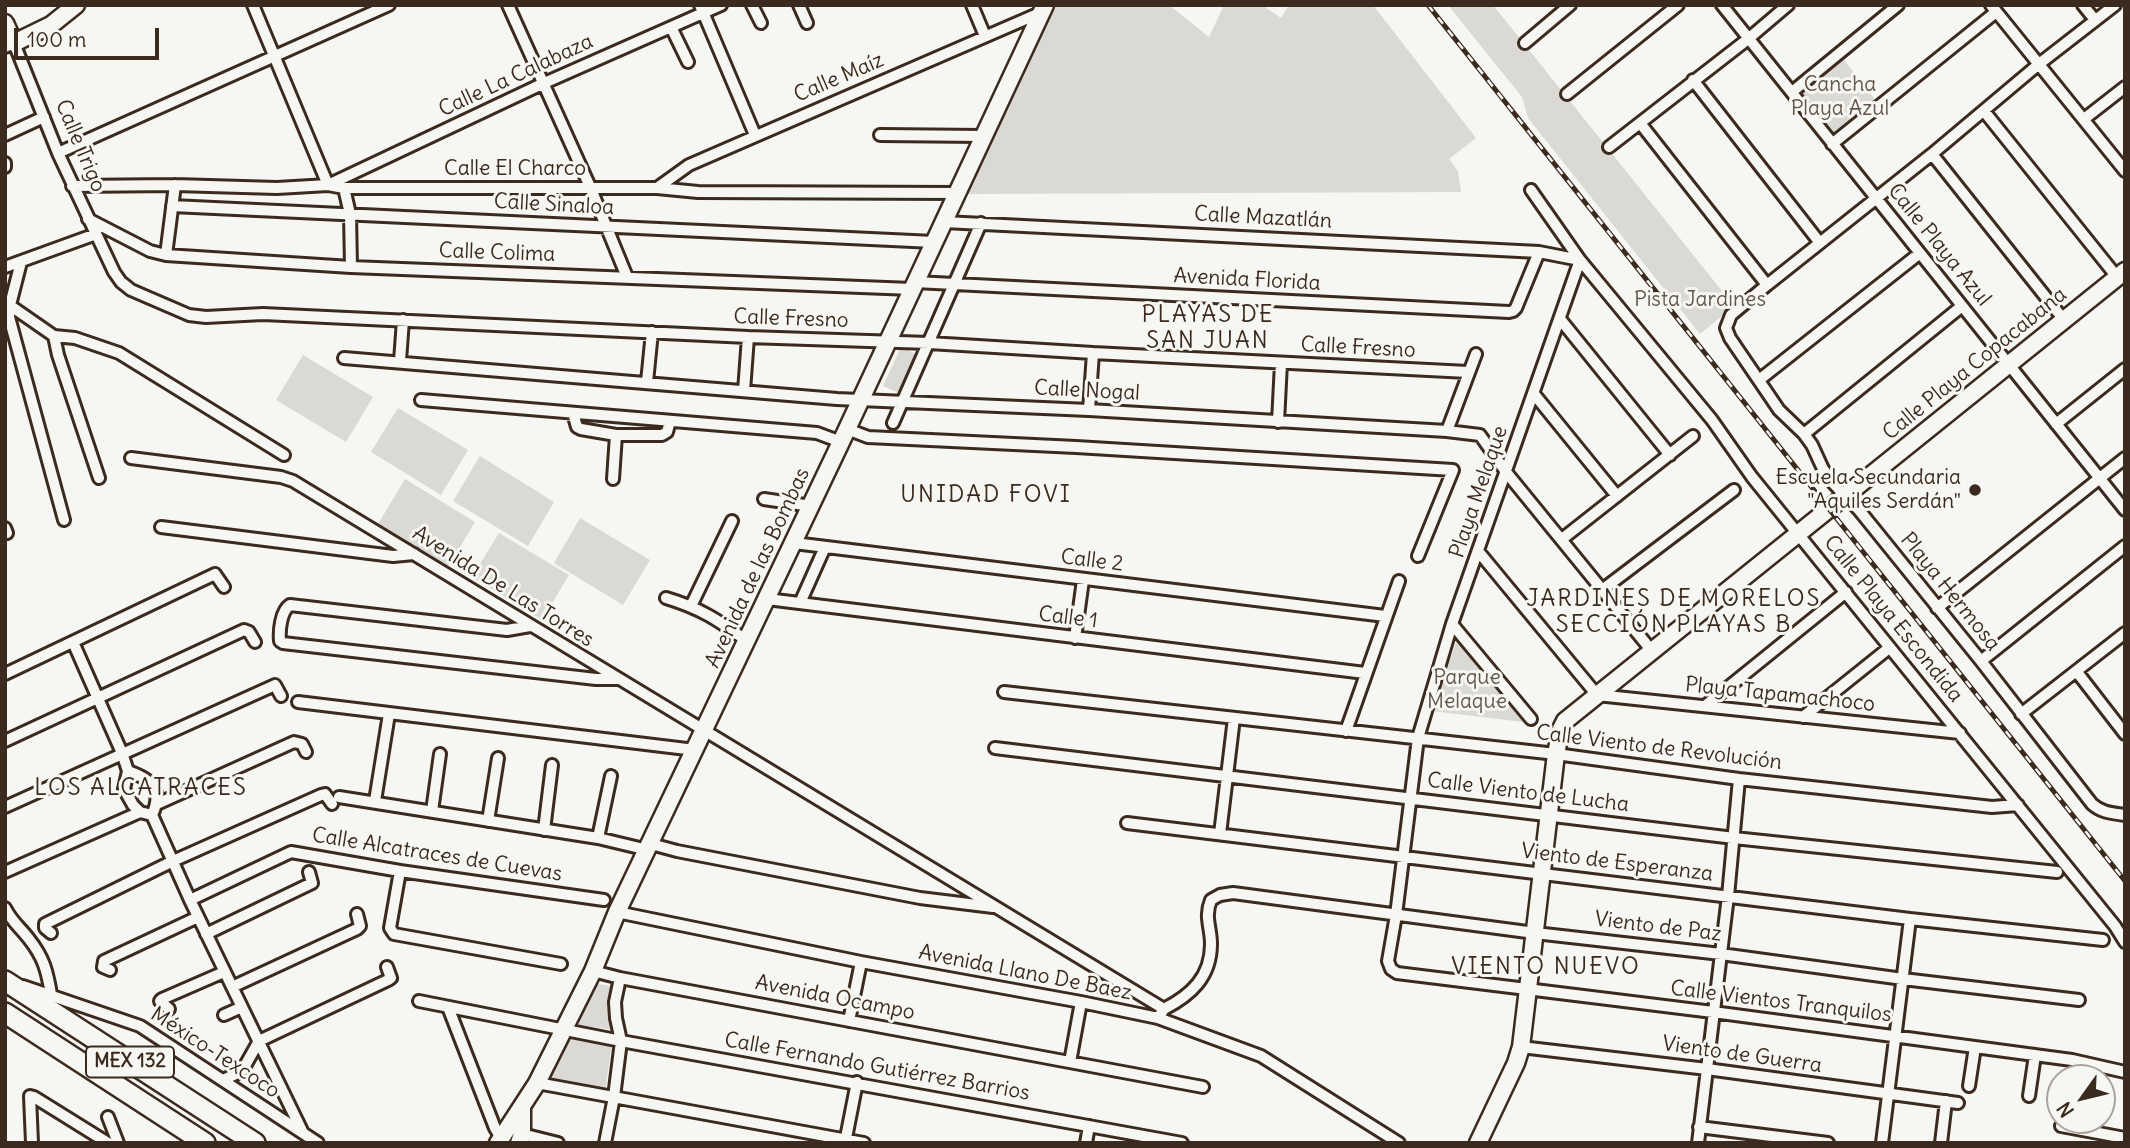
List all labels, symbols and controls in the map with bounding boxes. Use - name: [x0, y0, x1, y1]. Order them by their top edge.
- scale bar: [18, 14, 163, 58]
- text: 100 m: [27, 26, 86, 53]
- street label: Calle La Calabaza: [435, 29, 597, 123]
- street label: Calle Maíz: [790, 48, 888, 108]
- park label: Cancha Playa Azul: [1791, 72, 1889, 122]
- street label: Calle Trigo: [49, 96, 111, 196]
- street label: Calle El Charco: [444, 156, 586, 182]
- street label: Calle Playa Azul: [1882, 179, 1996, 311]
- street label: Calle Sinaloa: [493, 189, 615, 221]
- street label: Calle Mazatlán: [1193, 202, 1333, 234]
- street label: Calle Colima: [438, 238, 556, 268]
- street label: Avenida Florida: [1173, 264, 1321, 296]
- street label: Calle Playa Copacabana: [1878, 282, 2072, 446]
- park label: Pista Jardines: [1634, 287, 1766, 313]
- district label: PLAYAS DE SAN JUAN: [1143, 301, 1273, 355]
- street label: Calle Fresno: [733, 304, 849, 334]
- street label: Calle Fresno: [1300, 332, 1416, 364]
- street label: Calle Nogal: [1033, 376, 1141, 406]
- street label: Playa Melaque: [1445, 423, 1513, 561]
- street label: Avenida de las Bombas: [701, 464, 815, 672]
- place label: Escuela Secundaria "Aquiles Serdán": [1776, 465, 1961, 515]
- district label: UNIDAD FOVI: [902, 481, 1070, 509]
- marker: Escuela Secundaria "Aquiles Serdán": [1967, 482, 1983, 498]
- street label: Avenida De Las Torres: [408, 521, 598, 653]
- street label: Playa Hermosa: [1895, 528, 2005, 656]
- street label: Calle Playa Escondida: [1818, 531, 1968, 707]
- street label: Calle 2: [1059, 545, 1125, 577]
- district label: JARDINES DE MORELOS SECCIÓN PLAYAS B: [1529, 585, 1819, 639]
- street label: Calle 1: [1037, 602, 1099, 634]
- park label: Parque Melaque: [1427, 665, 1507, 715]
- street label: Playa Tapamachoco: [1684, 672, 1876, 718]
- street label: Calle Viento de Revolución: [1535, 720, 1783, 776]
- street label: Calle Viento de Lucha: [1426, 768, 1630, 818]
- district label: LOS ALCATRACES: [36, 774, 246, 802]
- street label: Calle Alcatraces de Cuevas: [310, 823, 564, 887]
- street label: Viento de Esperanza: [1520, 839, 1714, 887]
- street label: Viento de Paz: [1593, 907, 1723, 947]
- street label: Avenida Llano De Baez: [916, 940, 1134, 1006]
- district label: VIENTO NUEVO: [1453, 953, 1639, 981]
- street label: Avenida Ocampo: [753, 970, 917, 1026]
- street label: Calle Vientos Tranquilos: [1669, 976, 1893, 1028]
- street label: México-Texcoco: [146, 1002, 284, 1104]
- street label: Calle Fernando Gutiérrez Barrios: [722, 1028, 1032, 1106]
- street label: Viento de Guerra: [1660, 1031, 1824, 1079]
- road number: MEX 132: [86, 1046, 174, 1078]
- north arrow: [2046, 1064, 2116, 1134]
- text: N: [2052, 1097, 2079, 1122]

